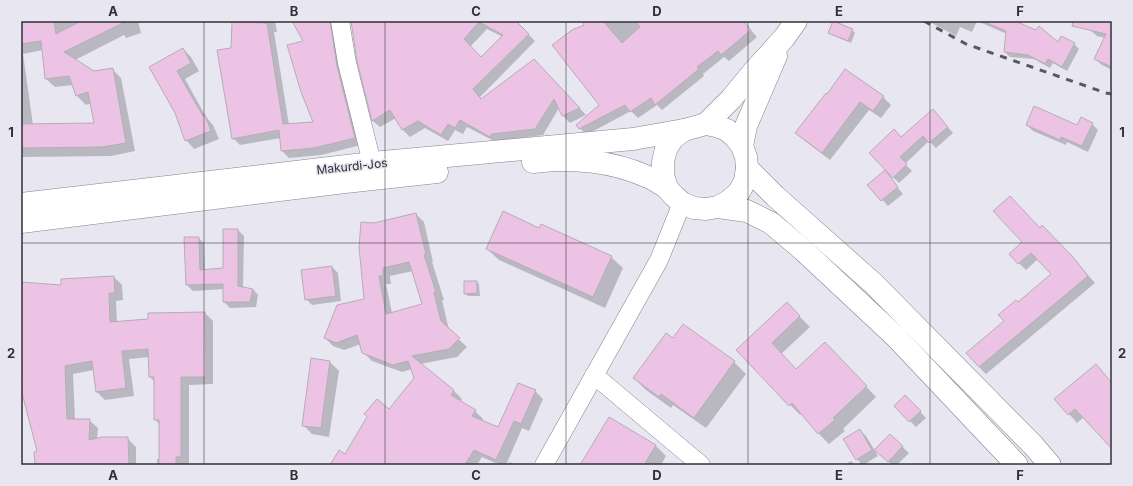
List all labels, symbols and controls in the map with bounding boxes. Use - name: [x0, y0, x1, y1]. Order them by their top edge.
- text: A: [108, 3, 118, 19]
- text: B: [290, 3, 299, 19]
- text: C: [471, 3, 481, 19]
- text: D: [652, 3, 662, 19]
- text: E: [835, 3, 843, 19]
- text: F: [1016, 3, 1024, 19]
- text: 1: [8, 124, 14, 140]
- text: 1: [1119, 124, 1125, 140]
- street label: Makurdi-Jos: [316, 155, 388, 177]
- text: 2: [7, 345, 15, 361]
- text: 2: [1118, 345, 1126, 361]
- text: A: [108, 467, 118, 483]
- text: B: [290, 467, 299, 483]
- text: C: [471, 467, 481, 483]
- text: D: [652, 467, 662, 483]
- text: E: [835, 467, 843, 483]
- text: F: [1016, 467, 1024, 483]

